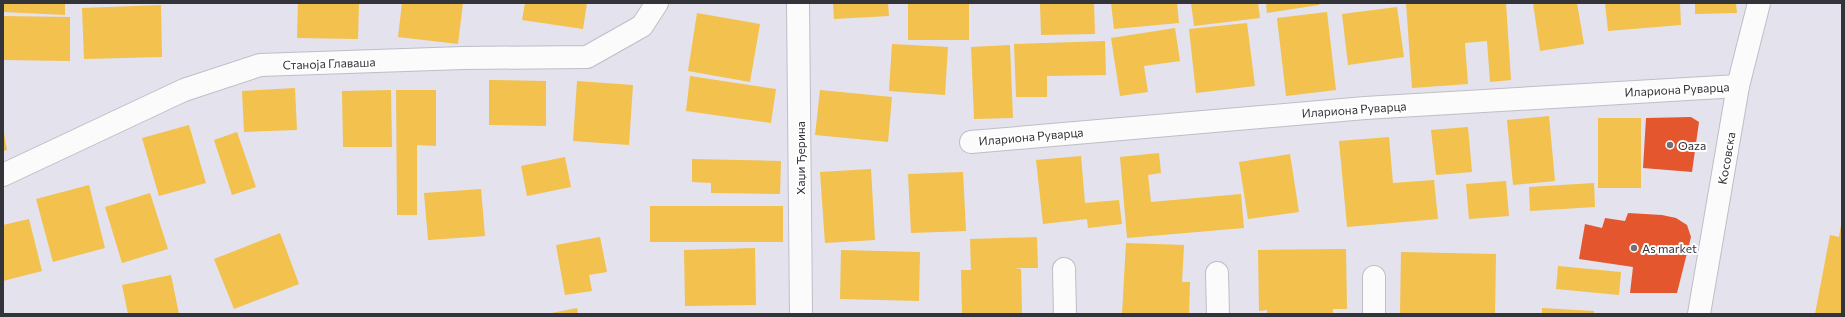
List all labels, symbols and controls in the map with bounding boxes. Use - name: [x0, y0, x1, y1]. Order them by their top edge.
- street label: Станоја Главаша: [282, 54, 376, 72]
- street label: Илариона Руварца: [1624, 79, 1730, 99]
- street label: Илариона Руварца: [1301, 98, 1407, 120]
- street label: Хаџи Ђерина: [793, 121, 807, 195]
- street label: Илариона Руварца: [978, 124, 1084, 148]
- street label: Косовска: [1715, 131, 1737, 185]
- place label: Oaza: [1678, 138, 1706, 152]
- marker: Oaza: [1665, 140, 1675, 150]
- place label: As market: [1642, 241, 1697, 255]
- marker: As market: [1629, 243, 1639, 253]

